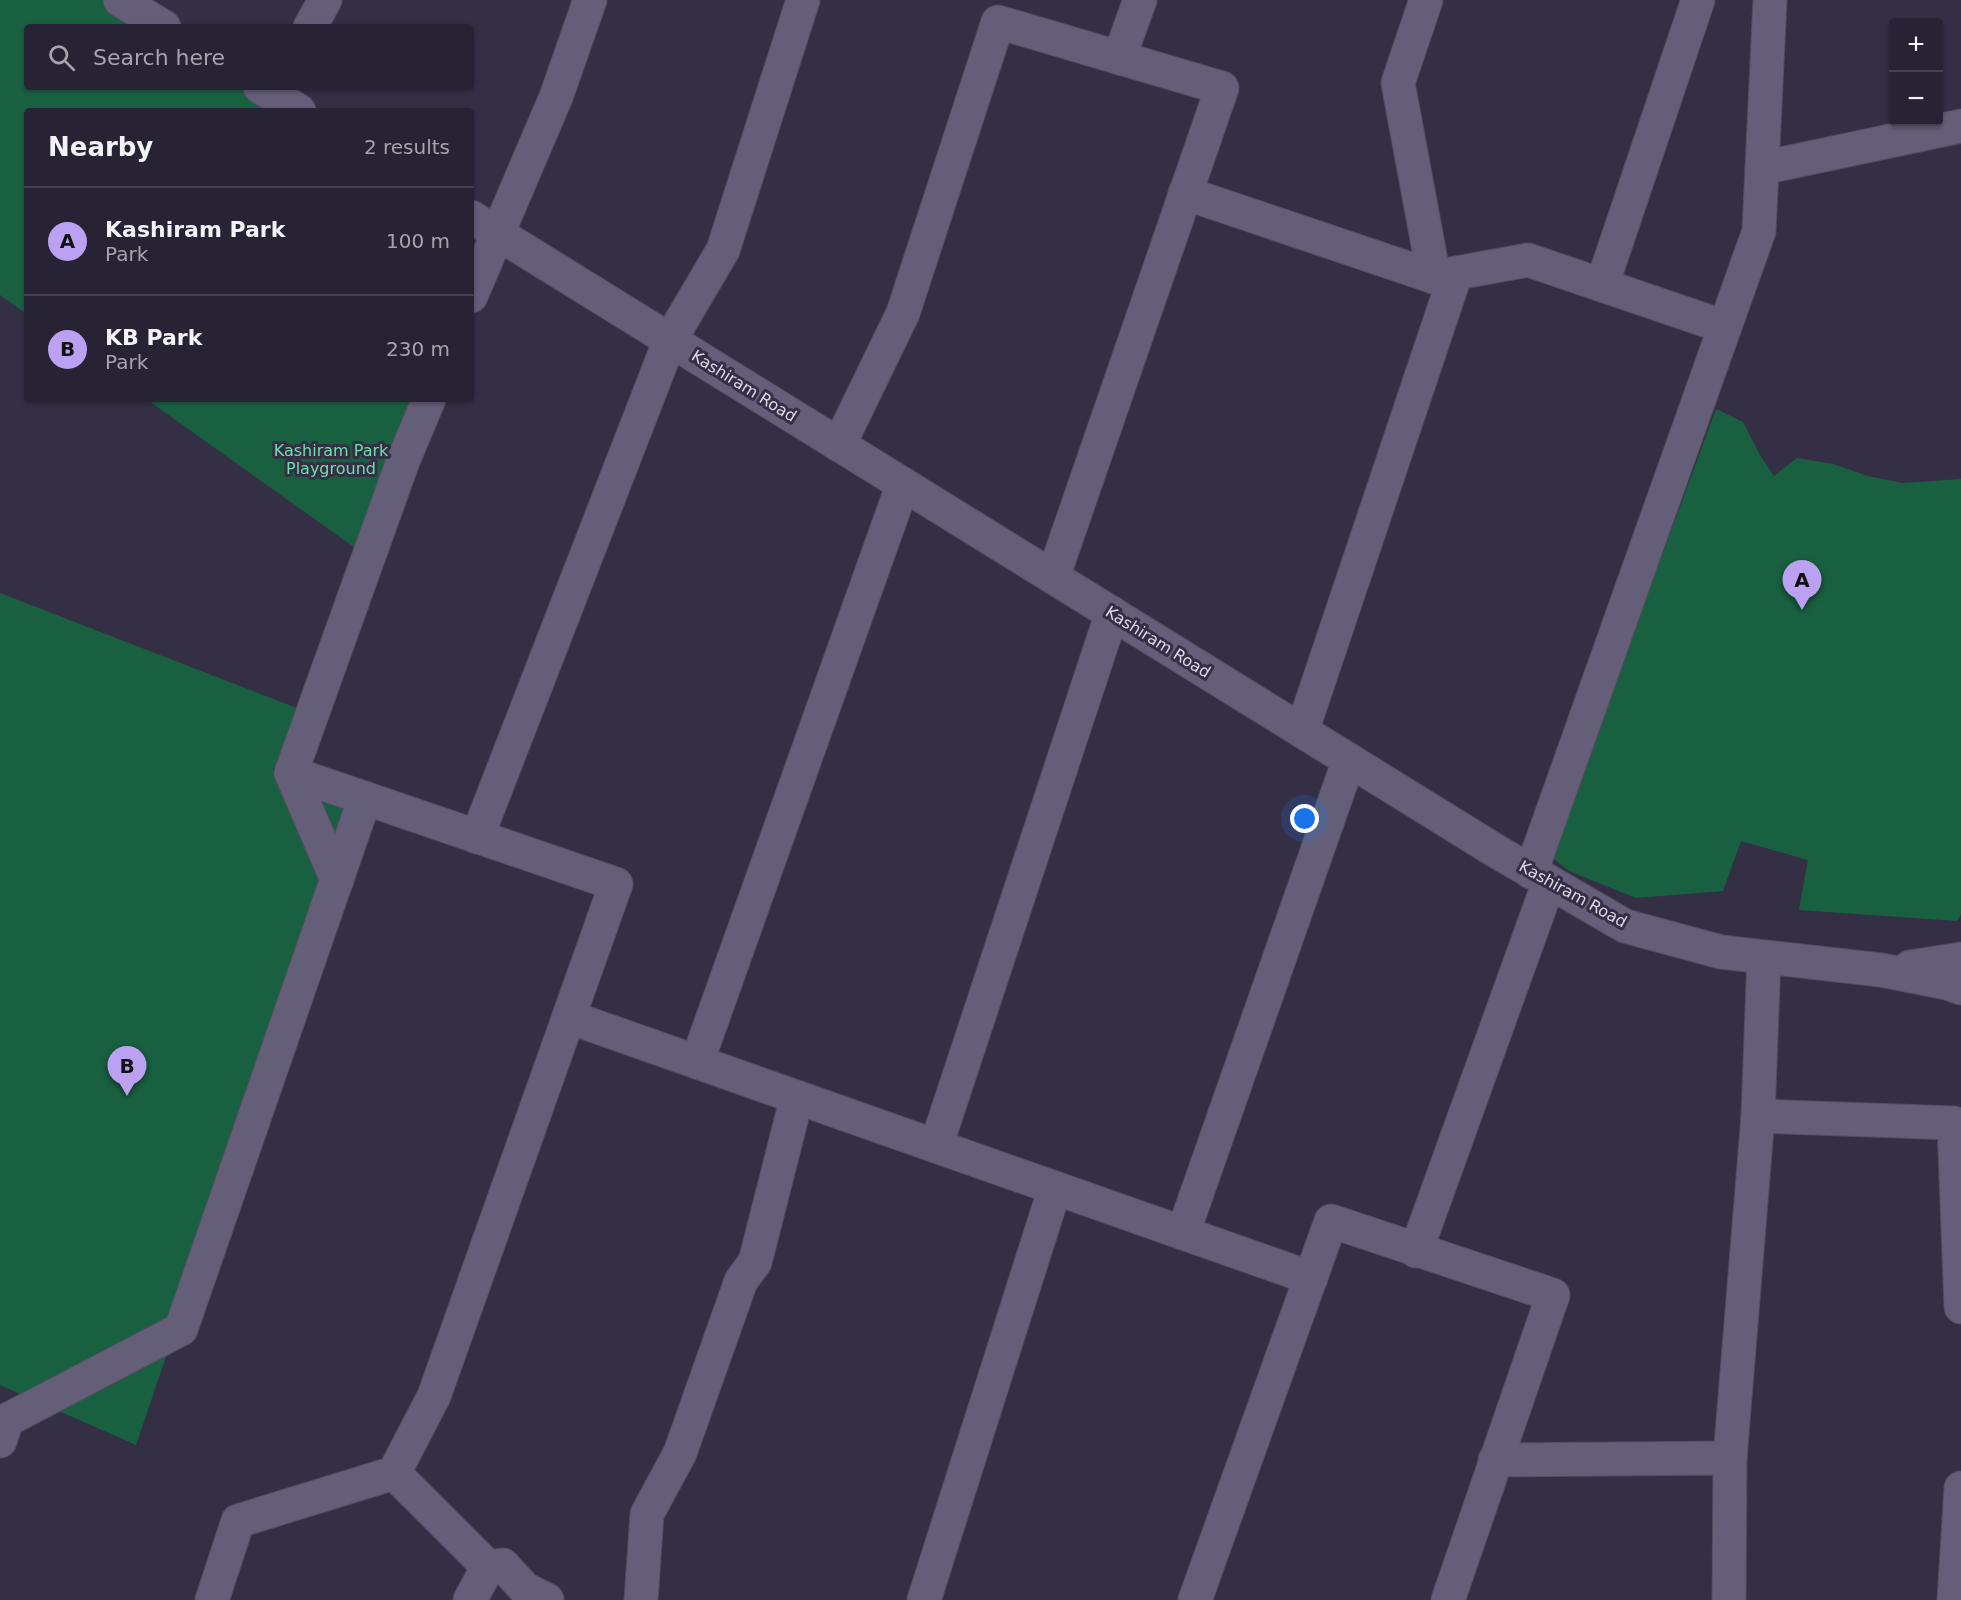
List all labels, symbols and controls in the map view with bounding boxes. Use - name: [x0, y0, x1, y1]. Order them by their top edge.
- map controls: [1889, 18, 1943, 126]
- button: +: [1889, 18, 1943, 72]
- search box: [24, 24, 474, 90]
- icon: search: [45, 41, 78, 74]
- text: Search here: [93, 45, 225, 70]
- button: −: [1889, 72, 1943, 126]
- text: Nearby: [48, 132, 153, 162]
- text: 2 results: [364, 135, 450, 159]
- text: Kashiram Park: [105, 217, 285, 242]
- text: A: [60, 229, 75, 253]
- text: 100 m: [386, 229, 450, 253]
- text: Park: [105, 242, 148, 266]
- text: KB Park: [105, 325, 202, 350]
- text: B: [60, 337, 75, 361]
- text: 230 m: [386, 337, 450, 361]
- street label: Kashiram Road: [688, 346, 800, 426]
- text: Park: [105, 350, 148, 374]
- park label: Kashiram Park Playground: [274, 441, 389, 478]
- pin: A: [1782, 560, 1822, 610]
- street label: Kashiram Road: [1102, 602, 1214, 682]
- your location: [1290, 804, 1319, 833]
- street label: Kashiram Road: [1516, 857, 1630, 931]
- pin: B: [108, 1046, 146, 1096]

